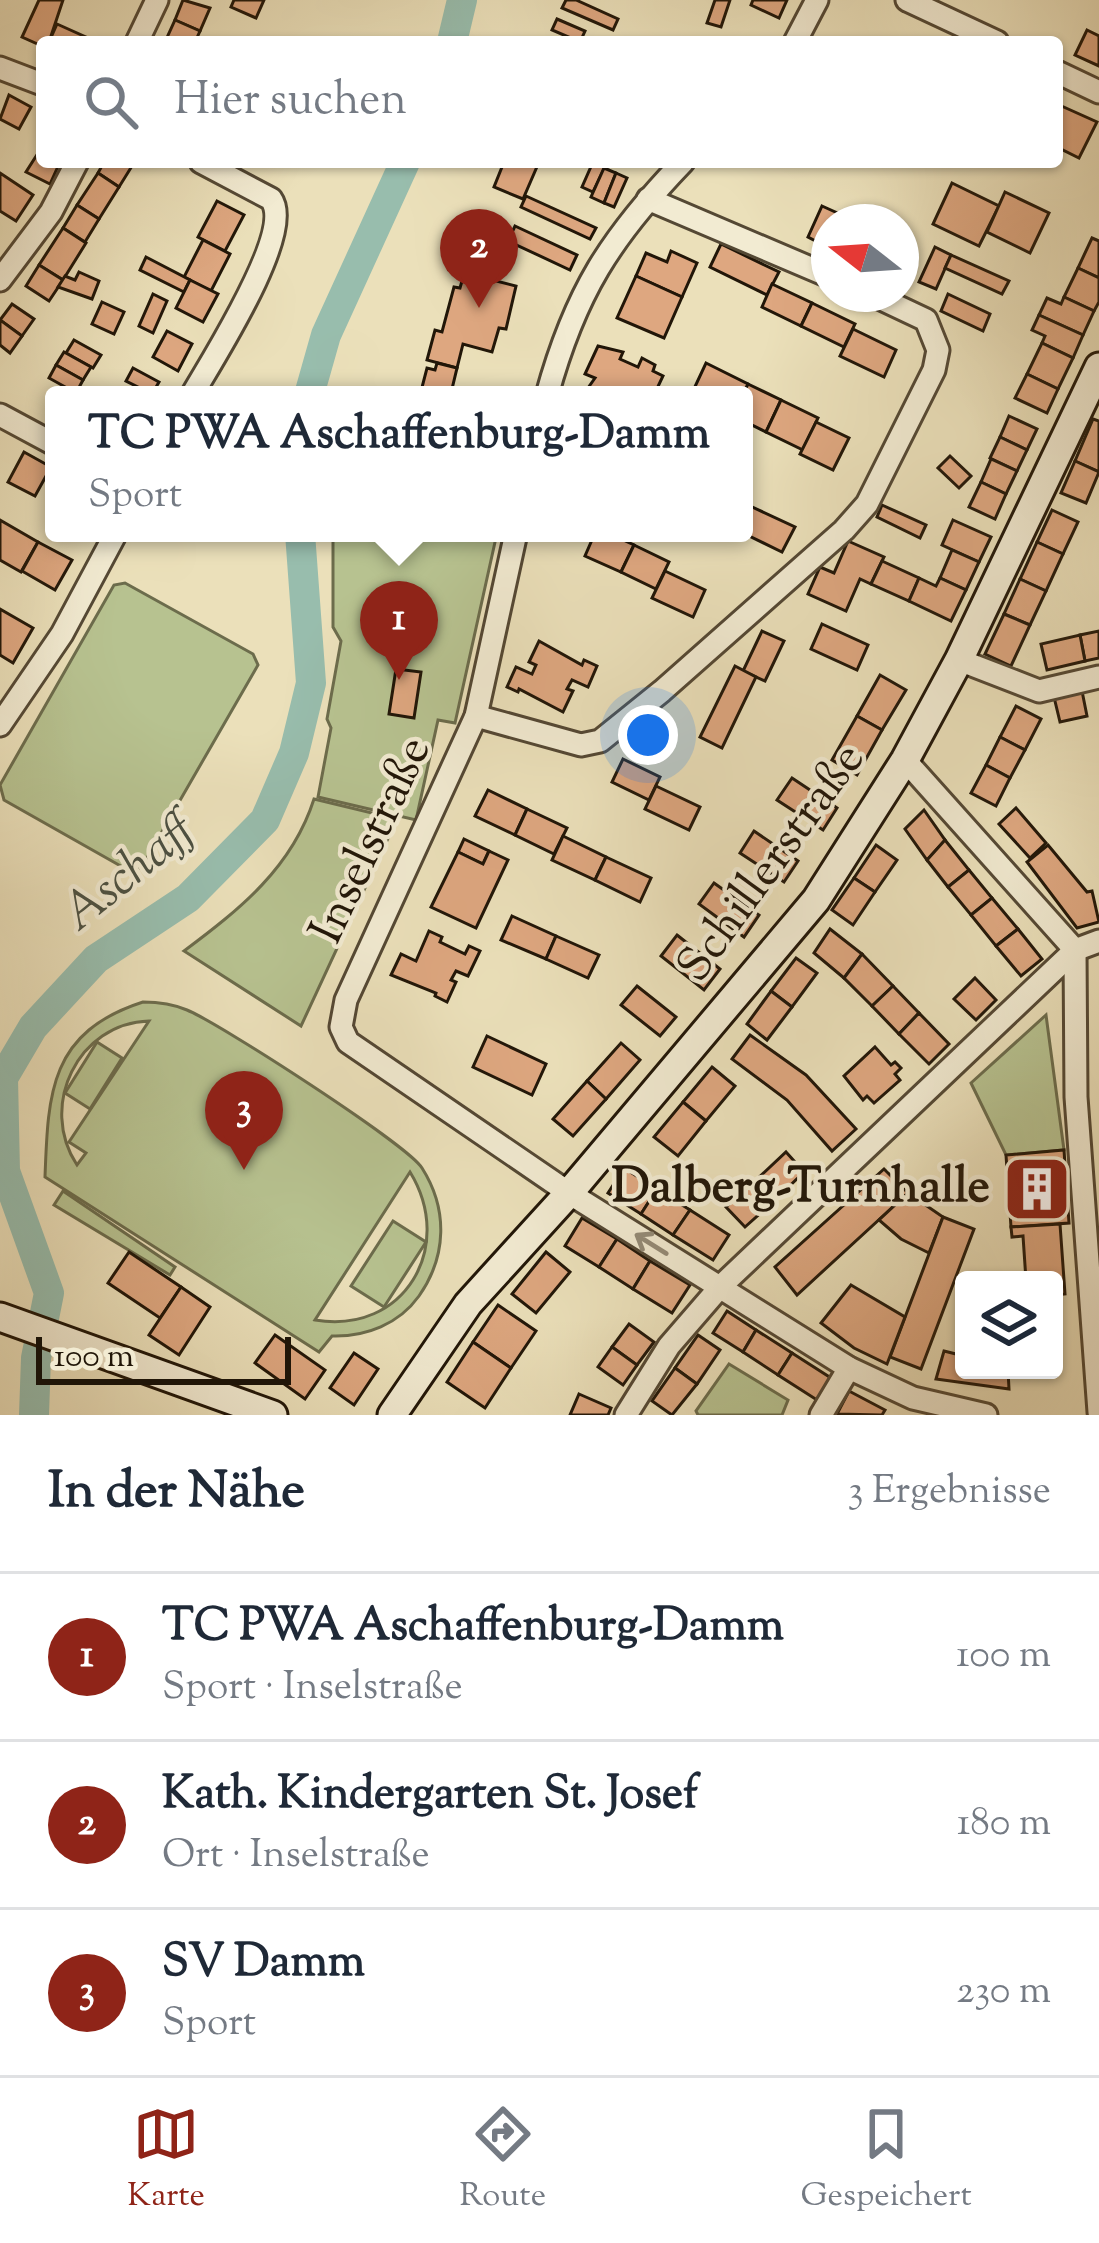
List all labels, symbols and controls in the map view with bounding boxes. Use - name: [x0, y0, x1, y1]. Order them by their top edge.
- search box: [36, 36, 1063, 168]
- icon: search: [78, 69, 144, 135]
- text: Hier suchen: [174, 70, 407, 135]
- north arrow: [811, 204, 919, 312]
- pin: 2: [440, 209, 518, 308]
- popup: [45, 386, 753, 542]
- text: TC PWA Aschaffenburg-Damm: [88, 404, 710, 469]
- text: Sport: [88, 469, 182, 525]
- pin: 1: [360, 581, 438, 680]
- your location: [618, 705, 678, 765]
- street label: Inselstraße: [295, 726, 451, 956]
- street label: Schillerstraße: [662, 730, 884, 998]
- water label: Aschaff: [47, 795, 216, 951]
- pin: 3: [205, 1071, 283, 1170]
- building icon: Dalberg-Turnhalle: [1002, 1154, 1072, 1224]
- place label: Dalberg-Turnhalle: [612, 1155, 990, 1224]
- one-way arrow: [635, 1232, 669, 1256]
- map controls: [955, 1271, 1063, 1379]
- button: layers: [955, 1271, 1063, 1379]
- scale bar: [36, 1331, 291, 1384]
- text: 100 m: [54, 1334, 134, 1382]
- text: In der Nähe: [48, 1457, 305, 1530]
- text: 3 Ergebnisse: [848, 1465, 1051, 1521]
- text: TC PWA Aschaffenburg-Damm: [162, 1596, 784, 1661]
- text: 1: [80, 1629, 94, 1685]
- text: 100 m: [956, 1629, 1051, 1685]
- text: Sport · Inselstraße: [162, 1661, 463, 1717]
- text: Kath. Kindergarten St. Josef: [162, 1764, 698, 1829]
- text: 2: [78, 1797, 96, 1853]
- text: 180 m: [957, 1797, 1051, 1853]
- text: Ort · Inselstraße: [162, 1829, 430, 1885]
- text: SV Damm: [162, 1932, 365, 1997]
- text: 3: [79, 1965, 95, 2021]
- text: 230 m: [956, 1965, 1051, 2021]
- text: Sport: [162, 1997, 256, 2053]
- tab: Karte: [127, 2101, 205, 2221]
- tab: Route: [460, 2101, 546, 2221]
- tab: Gespeichert: [801, 2101, 972, 2221]

